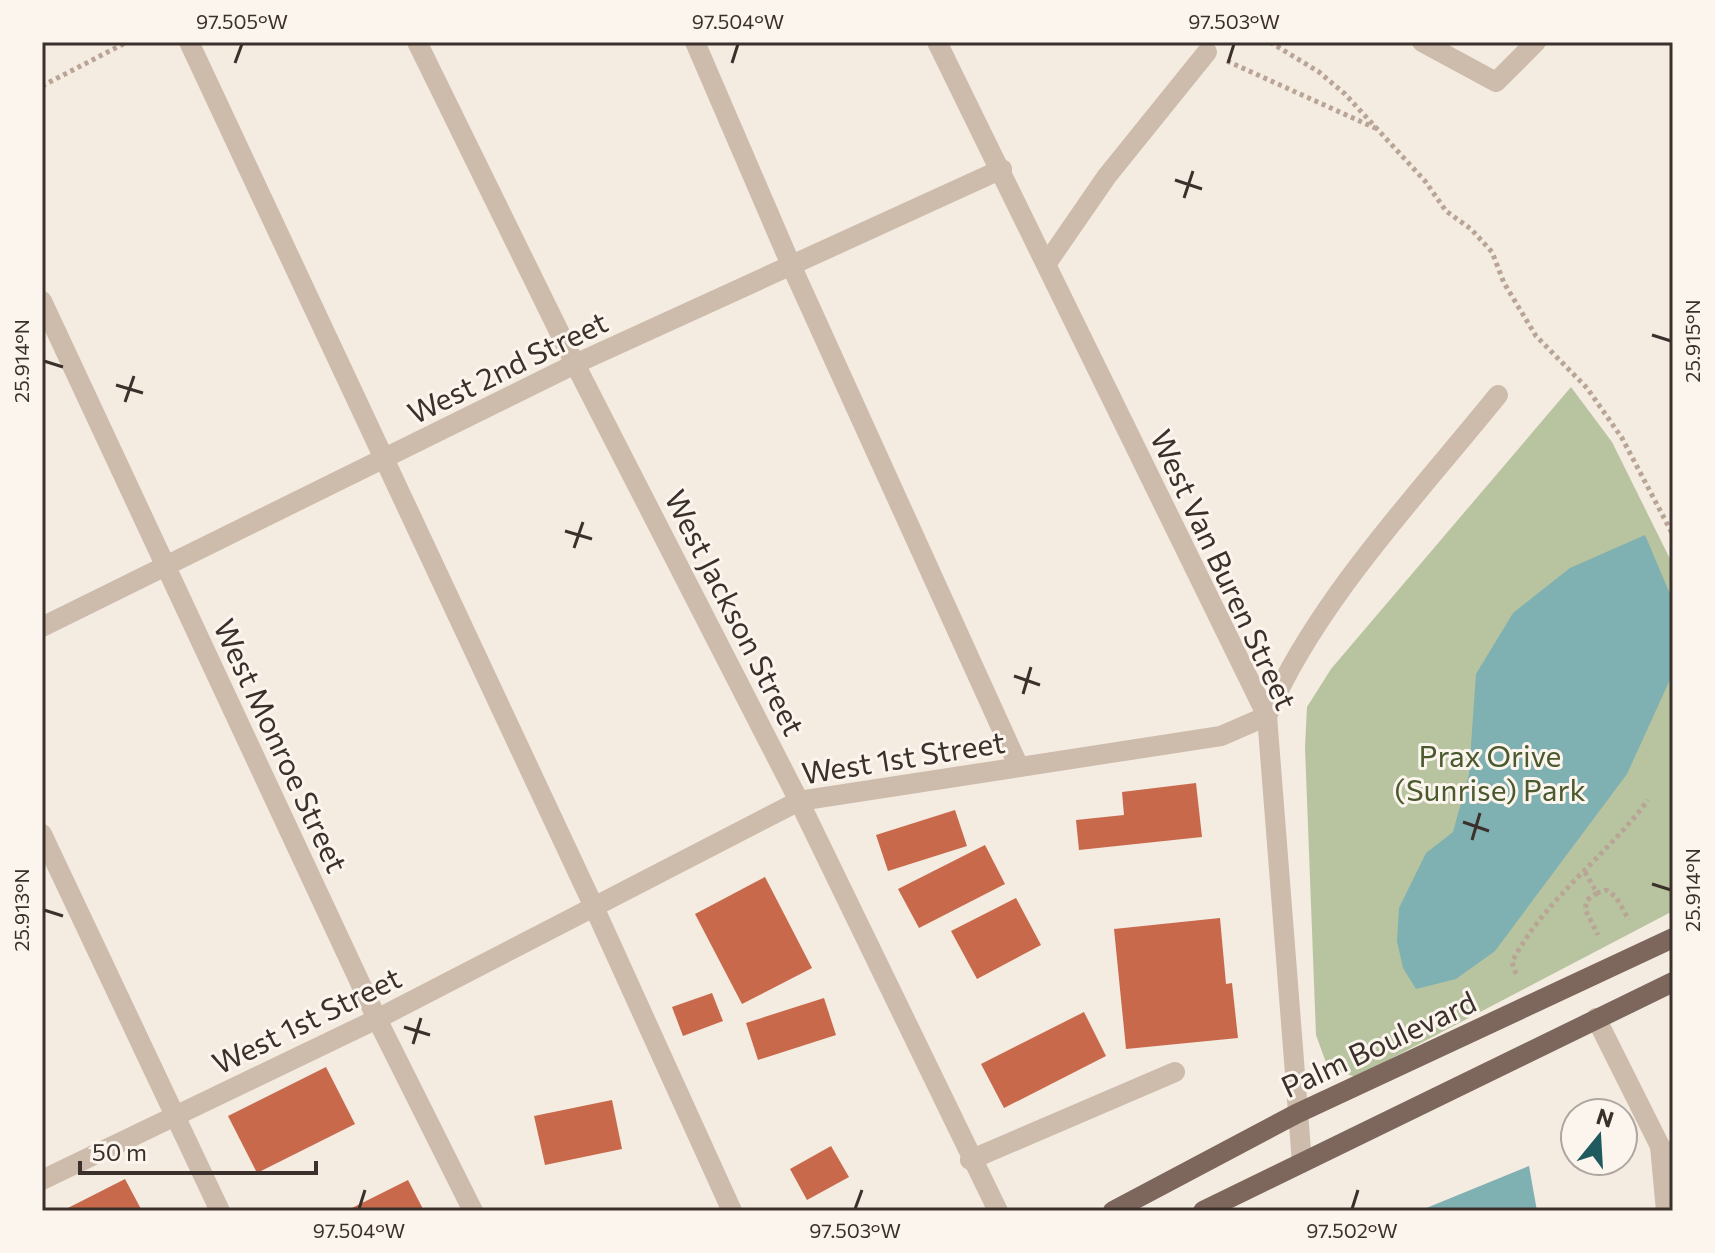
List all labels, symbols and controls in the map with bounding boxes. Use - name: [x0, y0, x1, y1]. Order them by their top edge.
- text: 97.505°W: [196, 9, 288, 33]
- text: 97.504°W: [692, 9, 784, 33]
- text: 97.503°W: [1188, 9, 1280, 33]
- text: 25.915°N: [1680, 299, 1704, 383]
- street label: West 2nd Street: [401, 302, 613, 430]
- text: 25.914°N: [9, 319, 33, 403]
- street label: West Van Buren Street: [1144, 423, 1306, 715]
- street label: West Jackson Street: [658, 483, 814, 741]
- street label: West Monroe Street: [207, 612, 357, 878]
- street label: West 1st Street: [799, 722, 1007, 790]
- park label: Prax Orive (Sunrise) Park: [1394, 736, 1586, 807]
- text: 25.914°N: [1680, 848, 1704, 932]
- text: 25.913°N: [9, 868, 33, 952]
- street label: West 1st Street: [206, 957, 406, 1081]
- street label: Palm Boulevard: [1275, 982, 1481, 1104]
- north arrow: [1559, 1097, 1639, 1177]
- text: N: [1593, 1102, 1617, 1133]
- scale bar: [80, 1125, 316, 1175]
- text: 50 m: [92, 1137, 147, 1166]
- text: 97.504°W: [313, 1218, 405, 1242]
- text: 97.503°W: [809, 1218, 901, 1242]
- text: 97.502°W: [1306, 1218, 1398, 1242]

